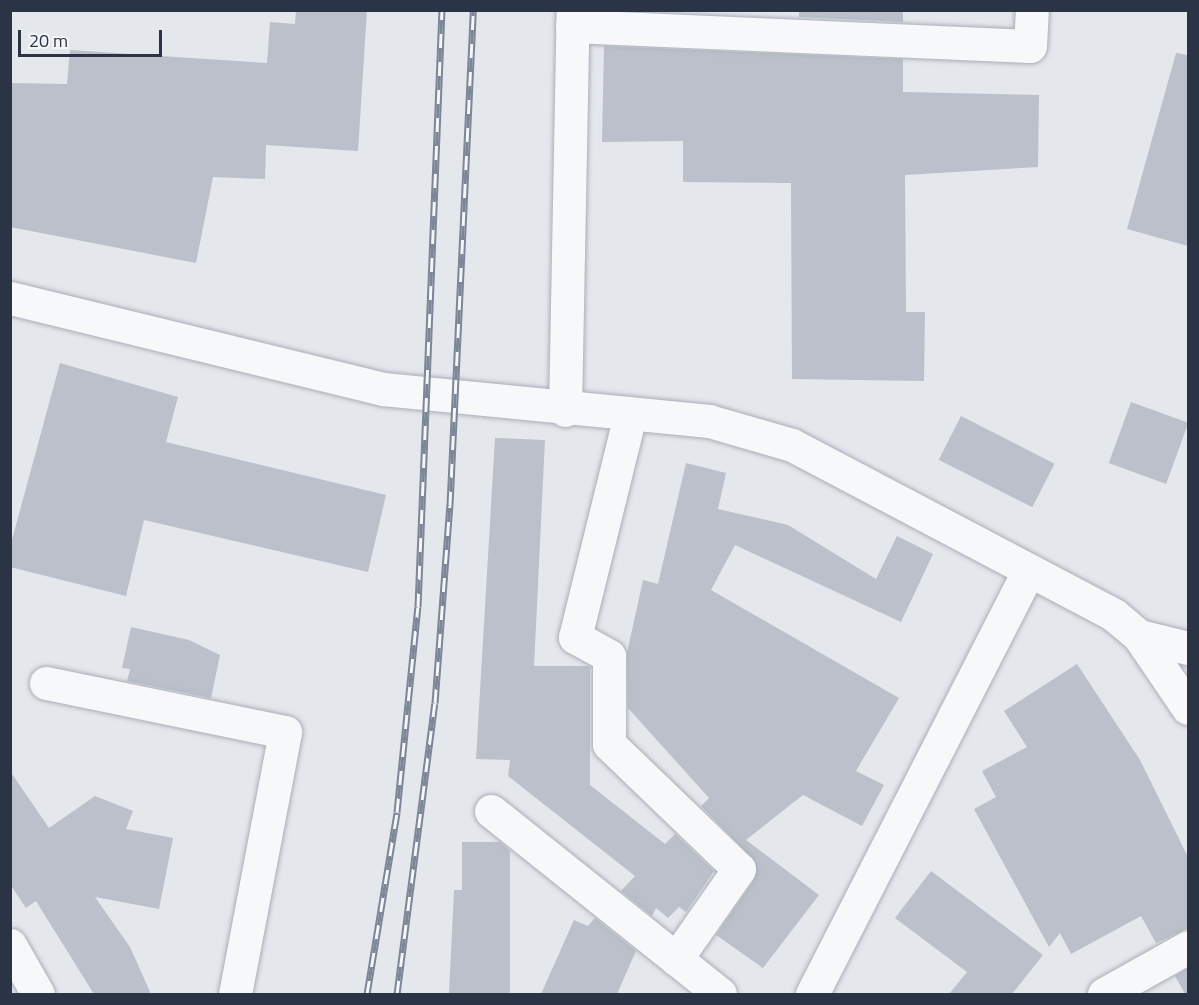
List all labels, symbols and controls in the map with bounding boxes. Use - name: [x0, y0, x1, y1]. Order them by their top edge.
- scale bar: [21, 18, 165, 56]
- text: 20 m: [29, 27, 68, 54]

